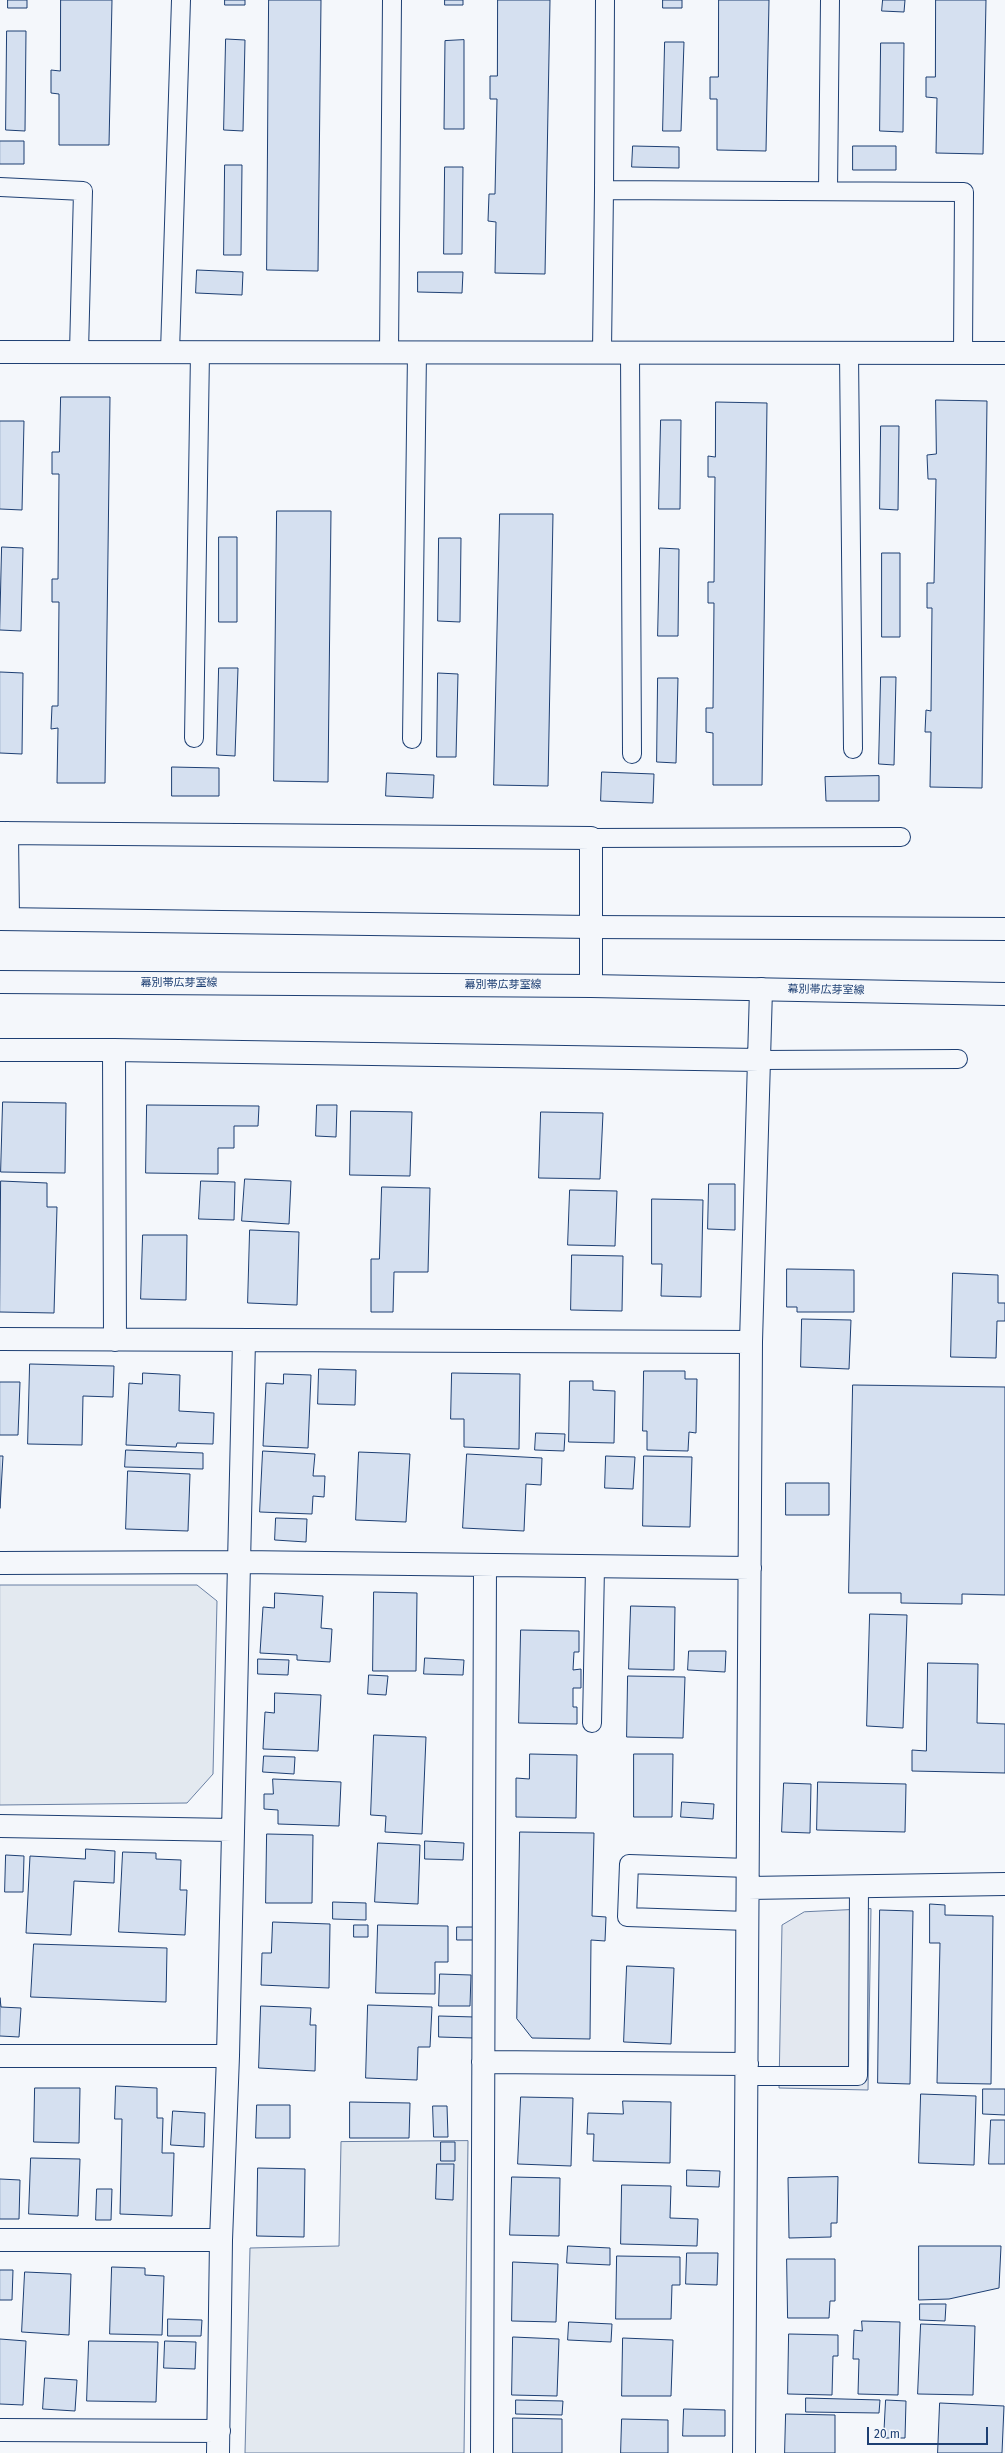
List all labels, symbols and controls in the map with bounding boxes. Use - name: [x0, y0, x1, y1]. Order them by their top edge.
- street label: 幕別帯広芽室線: [141, 976, 217, 990]
- street label: 幕別帯広芽室線: [465, 978, 541, 992]
- street label: 幕別帯広芽室線: [787, 983, 865, 997]
- scale bar: [869, 2419, 990, 2445]
- text: 20 m: [874, 2427, 900, 2441]

